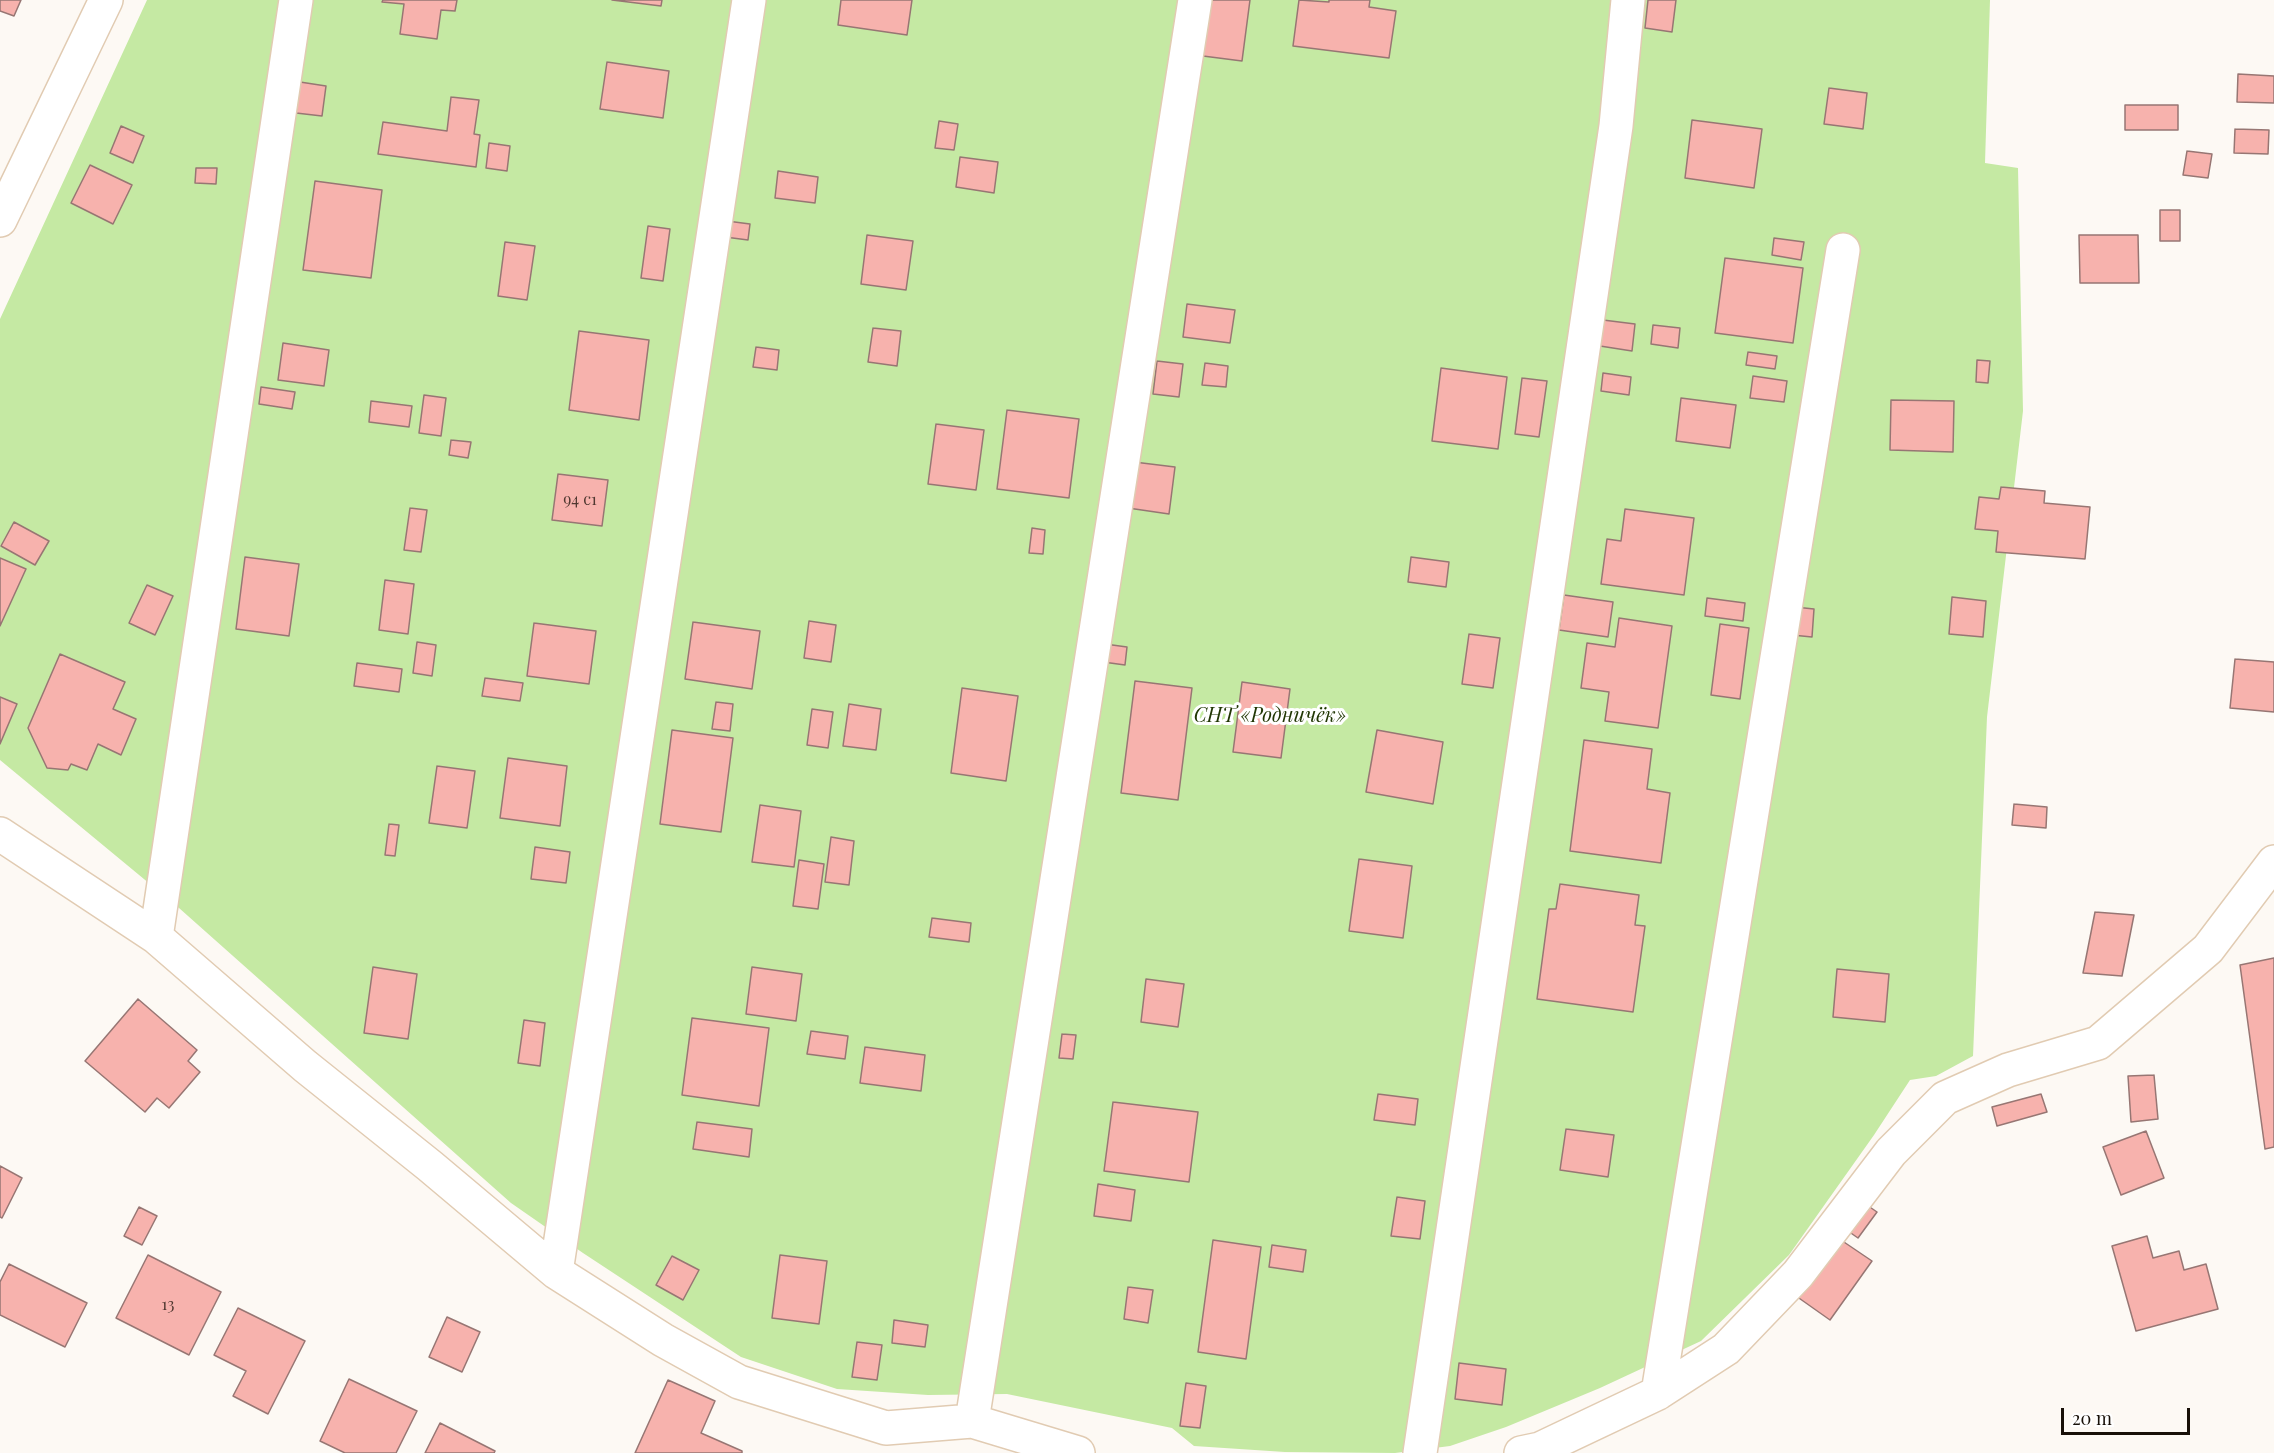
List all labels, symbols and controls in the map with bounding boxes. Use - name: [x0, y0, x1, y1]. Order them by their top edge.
- house number: 94 с1: [563, 490, 597, 510]
- park label: СНТ «Родничёк»: [1194, 704, 1346, 728]
- house number: 13: [162, 1295, 174, 1315]
- scale bar: [2064, 1396, 2193, 1434]
- text: 20 m: [2072, 1406, 2112, 1430]

